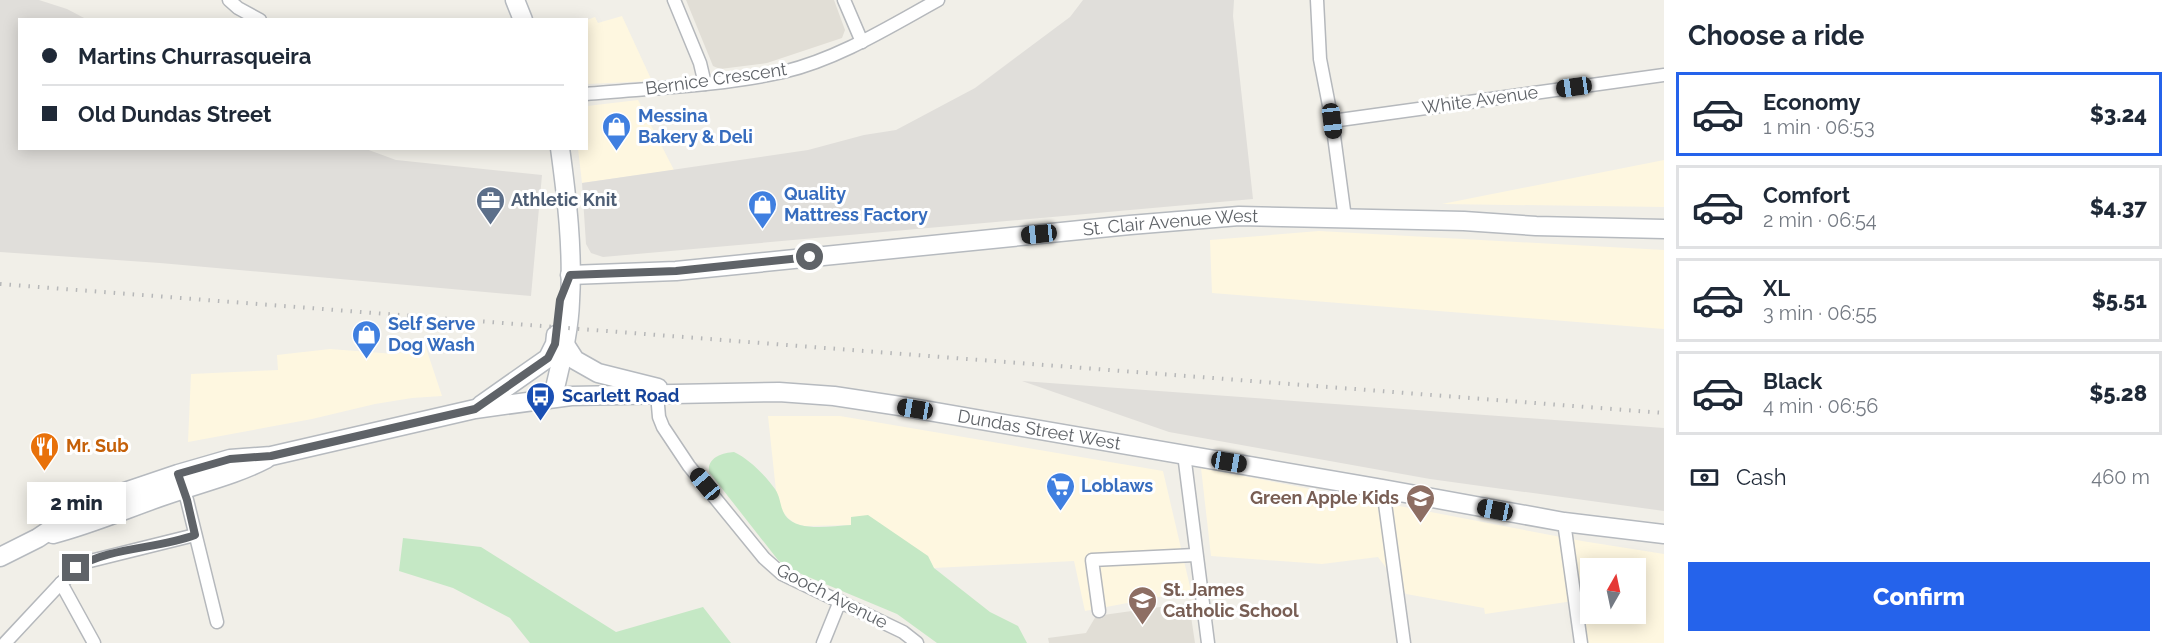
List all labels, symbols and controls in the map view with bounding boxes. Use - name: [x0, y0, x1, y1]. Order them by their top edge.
- text: Choose a ride: [1688, 20, 1864, 51]
- text: Martins Churrasqueira: [78, 43, 311, 69]
- street label: Bernice Crescent: [644, 58, 788, 99]
- car: [1555, 76, 1593, 98]
- street label: White Avenue: [1421, 81, 1540, 118]
- icon: car: [1691, 87, 1745, 141]
- text: Economy: [1763, 89, 1861, 115]
- text: Old Dundas Street: [78, 101, 271, 127]
- text: $3.24: [2090, 101, 2147, 127]
- car: [1321, 102, 1343, 140]
- place label: Messina Bakery & Deli: [638, 105, 753, 147]
- shop icon: Messina Bakery & Deli: [601, 110, 633, 152]
- text: 1 min · 06:53: [1763, 115, 1875, 139]
- icon: car: [1691, 180, 1745, 234]
- text: Comfort: [1763, 182, 1850, 208]
- place label: Quality Mattress Factory: [784, 183, 928, 225]
- office icon: Athletic Knit: [474, 184, 506, 226]
- shop icon: Quality Mattress Factory: [747, 188, 779, 230]
- place label: Athletic Knit: [511, 189, 617, 210]
- text: $4.37: [2090, 194, 2147, 220]
- street label: St. Clair Avenue West: [1082, 205, 1258, 240]
- text: 2 min · 06:54: [1763, 208, 1877, 232]
- car: [1020, 223, 1058, 245]
- route start: [796, 243, 823, 270]
- icon: car: [1691, 273, 1745, 327]
- text: XL: [1763, 275, 1790, 301]
- text: $5.51: [2092, 287, 2147, 313]
- text: 3 min · 06:55: [1763, 301, 1877, 325]
- place label: Self Serve Dog Wash: [388, 313, 475, 355]
- shop icon: Self Serve Dog Wash: [351, 318, 383, 360]
- icon: car: [1691, 366, 1745, 420]
- text: Black: [1763, 368, 1822, 394]
- bus stop icon: Scarlett Road: [525, 380, 557, 422]
- text: $5.28: [2089, 380, 2147, 406]
- place label: Scarlett Road: [562, 385, 679, 406]
- text: 4 min · 06:56: [1763, 394, 1878, 418]
- car: [896, 397, 934, 421]
- street label: Dundas Street West: [956, 405, 1122, 454]
- restaurant icon: Mr. Sub: [29, 430, 61, 472]
- place label: Mr. Sub: [66, 435, 129, 456]
- car: [1210, 450, 1248, 474]
- icon: cash: [1688, 461, 1721, 494]
- car: [687, 464, 723, 504]
- text: Cash: [1736, 464, 1787, 490]
- text: 460 m: [2091, 465, 2150, 489]
- supermarket icon: Loblaws: [1044, 470, 1076, 512]
- place label: Loblaws: [1081, 475, 1153, 496]
- callout: 2 min: [26, 481, 125, 523]
- school or university icon: Green Apple Kids: [1404, 482, 1436, 524]
- place label: Green Apple Kids: [1250, 487, 1399, 508]
- text: 2 min: [50, 491, 103, 515]
- car: [1476, 498, 1514, 522]
- route end: [62, 554, 89, 581]
- north arrow: [1580, 558, 1646, 624]
- map controls: [1580, 558, 1646, 624]
- street label: Gooch Avenue: [773, 559, 892, 633]
- button: Confirm: [1688, 562, 2150, 631]
- place label: St. James Catholic School: [1163, 579, 1299, 621]
- school or university icon: St. James Catholic School: [1126, 584, 1158, 626]

